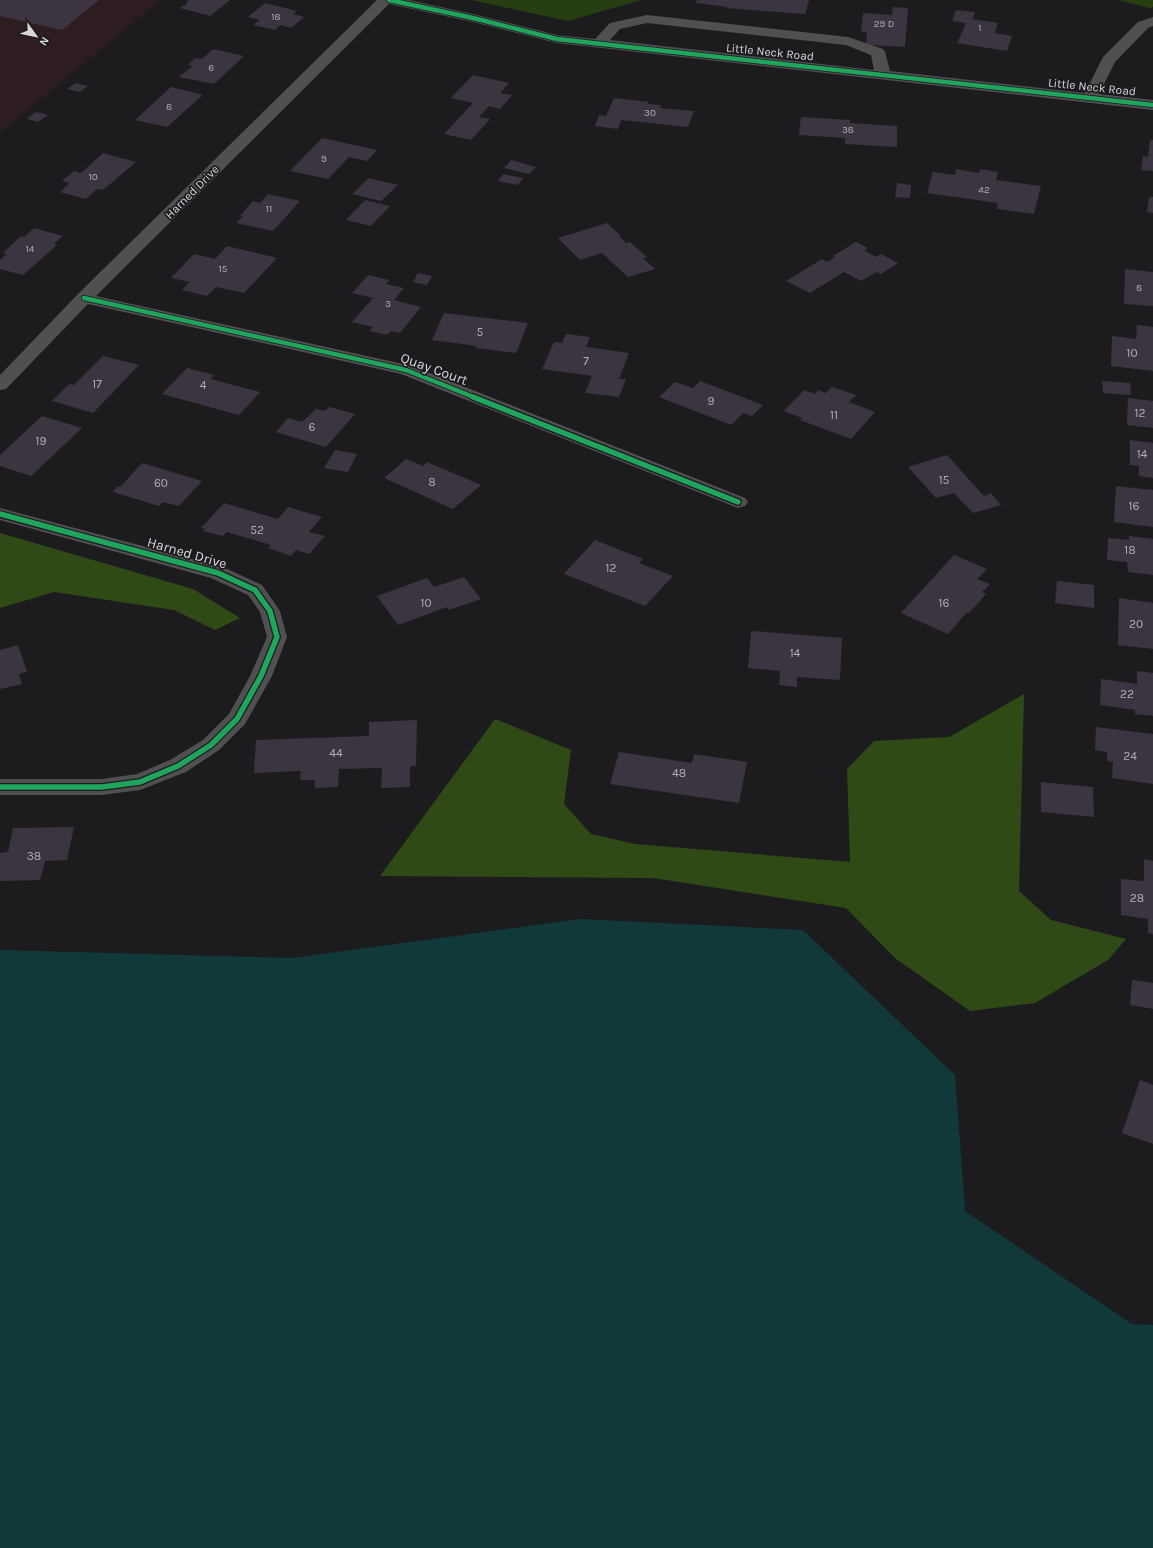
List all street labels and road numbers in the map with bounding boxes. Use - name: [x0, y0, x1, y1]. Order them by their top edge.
- street label: Little Neck Road: [725, 40, 815, 64]
- street label: Little Neck Road: [1047, 75, 1137, 99]
- street label: Harned Drive: [162, 162, 222, 222]
- street label: Quay Court: [398, 349, 470, 389]
- street label: Harned Drive: [145, 534, 229, 572]

